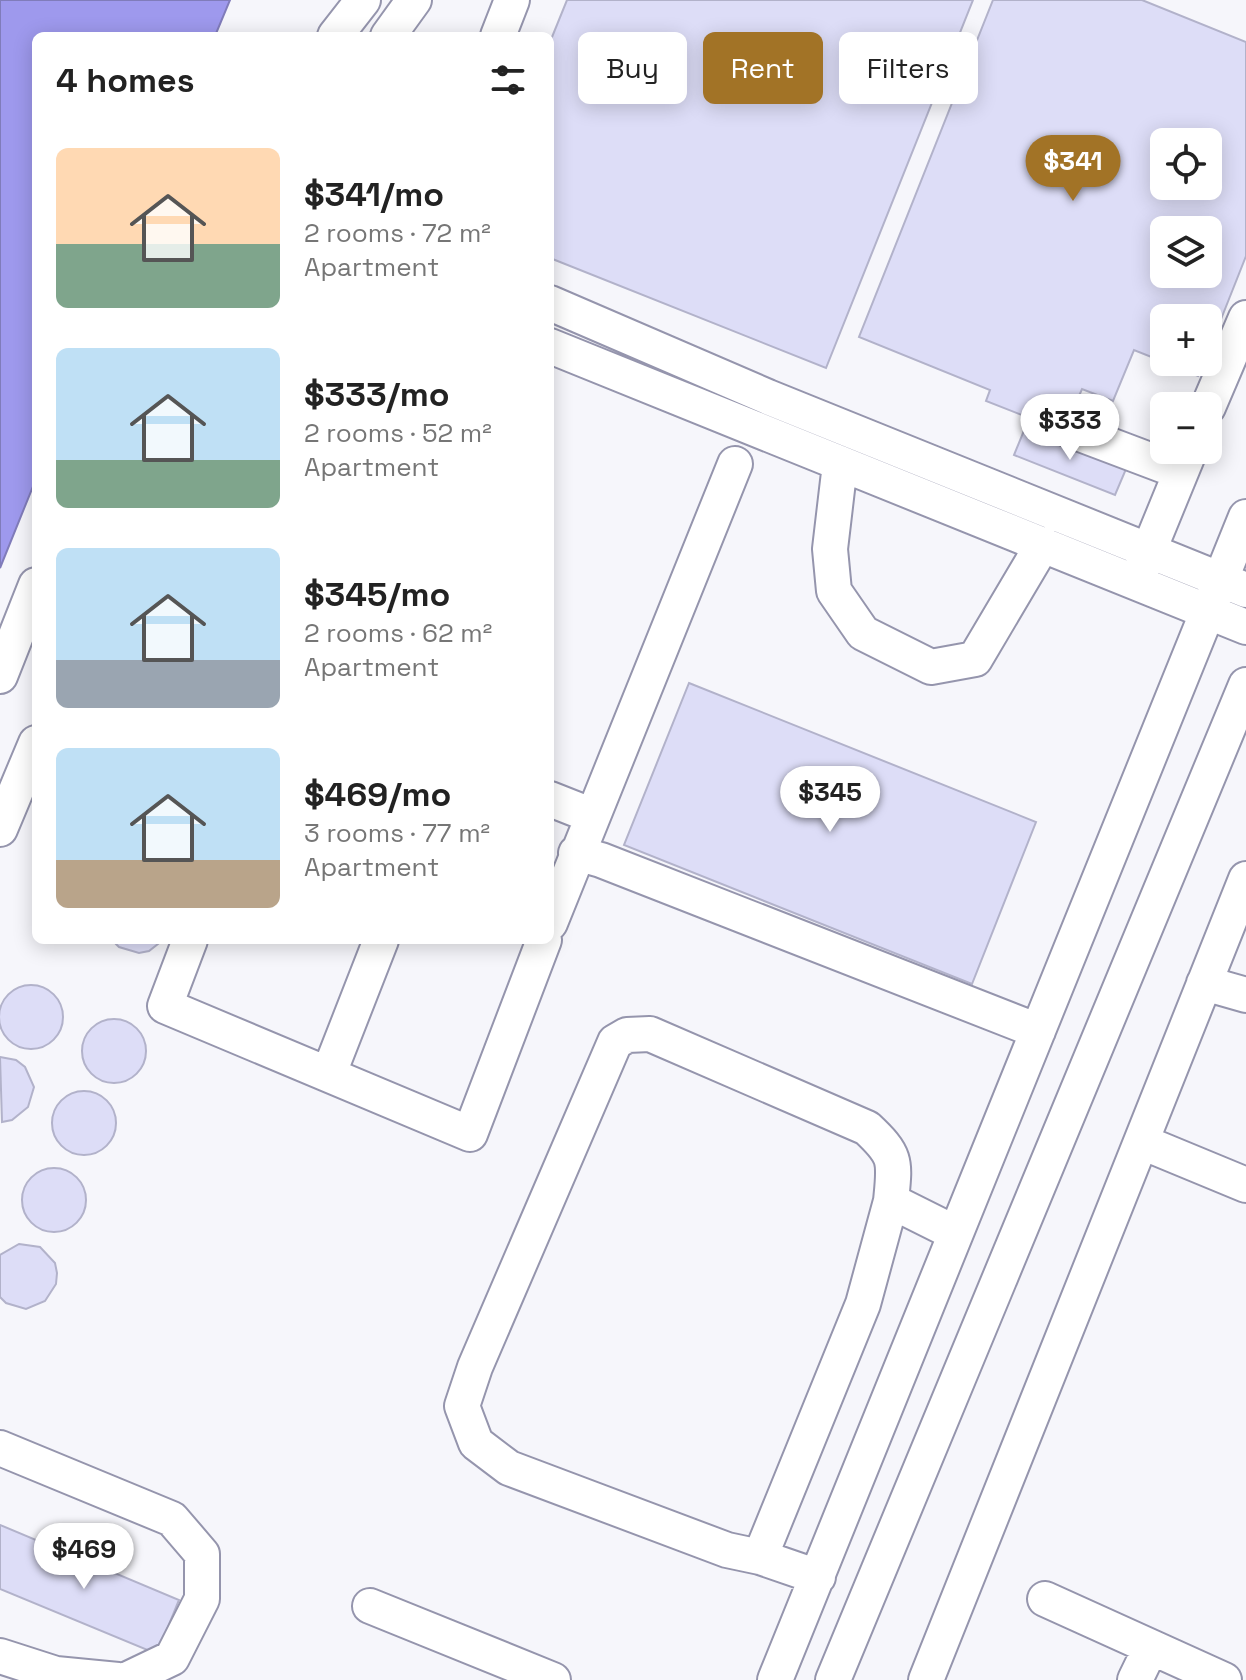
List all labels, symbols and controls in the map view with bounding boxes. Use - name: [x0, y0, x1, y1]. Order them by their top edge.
- chip: Buy: [578, 32, 687, 104]
- chip: Rent: [703, 32, 823, 104]
- chip: Filters: [839, 32, 978, 104]
- icon: filters: [486, 58, 530, 102]
- text: 4 homes: [56, 59, 194, 102]
- map controls: [1150, 128, 1222, 464]
- button: locate: [1150, 128, 1222, 200]
- pin: $341: [1026, 135, 1120, 203]
- text: $341: [1044, 144, 1102, 178]
- text: $341/mo: [304, 173, 444, 216]
- icon: home: [120, 180, 216, 276]
- text: 2 rooms · 72 m²: [304, 216, 491, 250]
- button: layers: [1150, 216, 1222, 288]
- text: Apartment: [304, 250, 439, 284]
- button: +: [1150, 304, 1222, 376]
- text: $333/mo: [304, 373, 450, 416]
- icon: home: [120, 380, 216, 476]
- button: −: [1150, 392, 1222, 464]
- pin: $333: [1023, 394, 1117, 462]
- text: $333: [1038, 403, 1102, 437]
- text: 2 rooms · 52 m²: [304, 416, 492, 450]
- text: Apartment: [304, 450, 439, 484]
- text: $345/mo: [304, 573, 450, 616]
- icon: home: [120, 580, 216, 676]
- text: 2 rooms · 62 m²: [304, 616, 492, 650]
- text: Apartment: [304, 650, 439, 684]
- pin: $345: [783, 766, 877, 834]
- text: $469/mo: [304, 773, 451, 816]
- text: $345: [798, 775, 862, 809]
- icon: home: [120, 780, 216, 876]
- text: 3 rooms · 77 m²: [304, 816, 490, 850]
- text: Apartment: [304, 850, 439, 884]
- pin: $469: [37, 1523, 131, 1591]
- text: $469: [52, 1532, 116, 1566]

